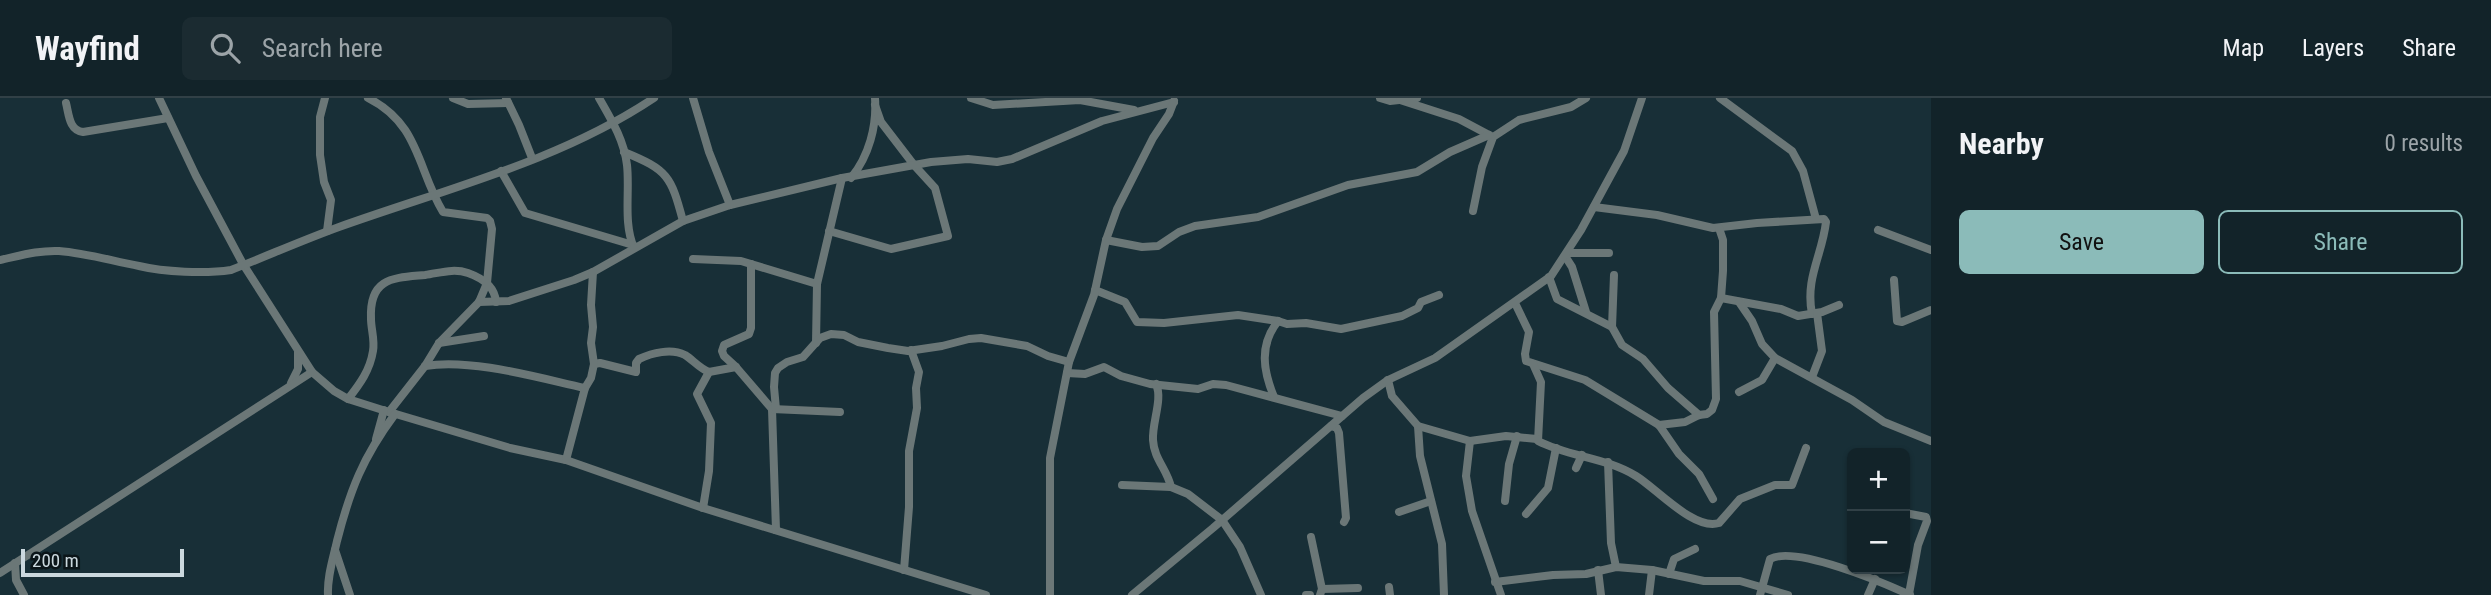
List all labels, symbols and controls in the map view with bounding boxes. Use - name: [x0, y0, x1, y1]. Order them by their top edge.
- search box: [182, 17, 672, 80]
- text: Wayfind: [35, 29, 140, 68]
- icon: search: [206, 29, 244, 67]
- text: Search here: [262, 33, 383, 63]
- text: Map: [2223, 34, 2264, 62]
- text: Layers: [2302, 34, 2364, 62]
- text: Share: [2402, 34, 2456, 62]
- text: Nearby: [1959, 126, 2044, 161]
- text: 0 results: [2385, 130, 2463, 157]
- button: Save: [1959, 210, 2204, 274]
- button: Share: [2218, 210, 2463, 274]
- map controls: [1847, 448, 1910, 574]
- button: +: [1847, 448, 1910, 511]
- button: −: [1847, 511, 1910, 574]
- scale bar: [21, 546, 184, 578]
- text: 200 m: [32, 549, 79, 572]

